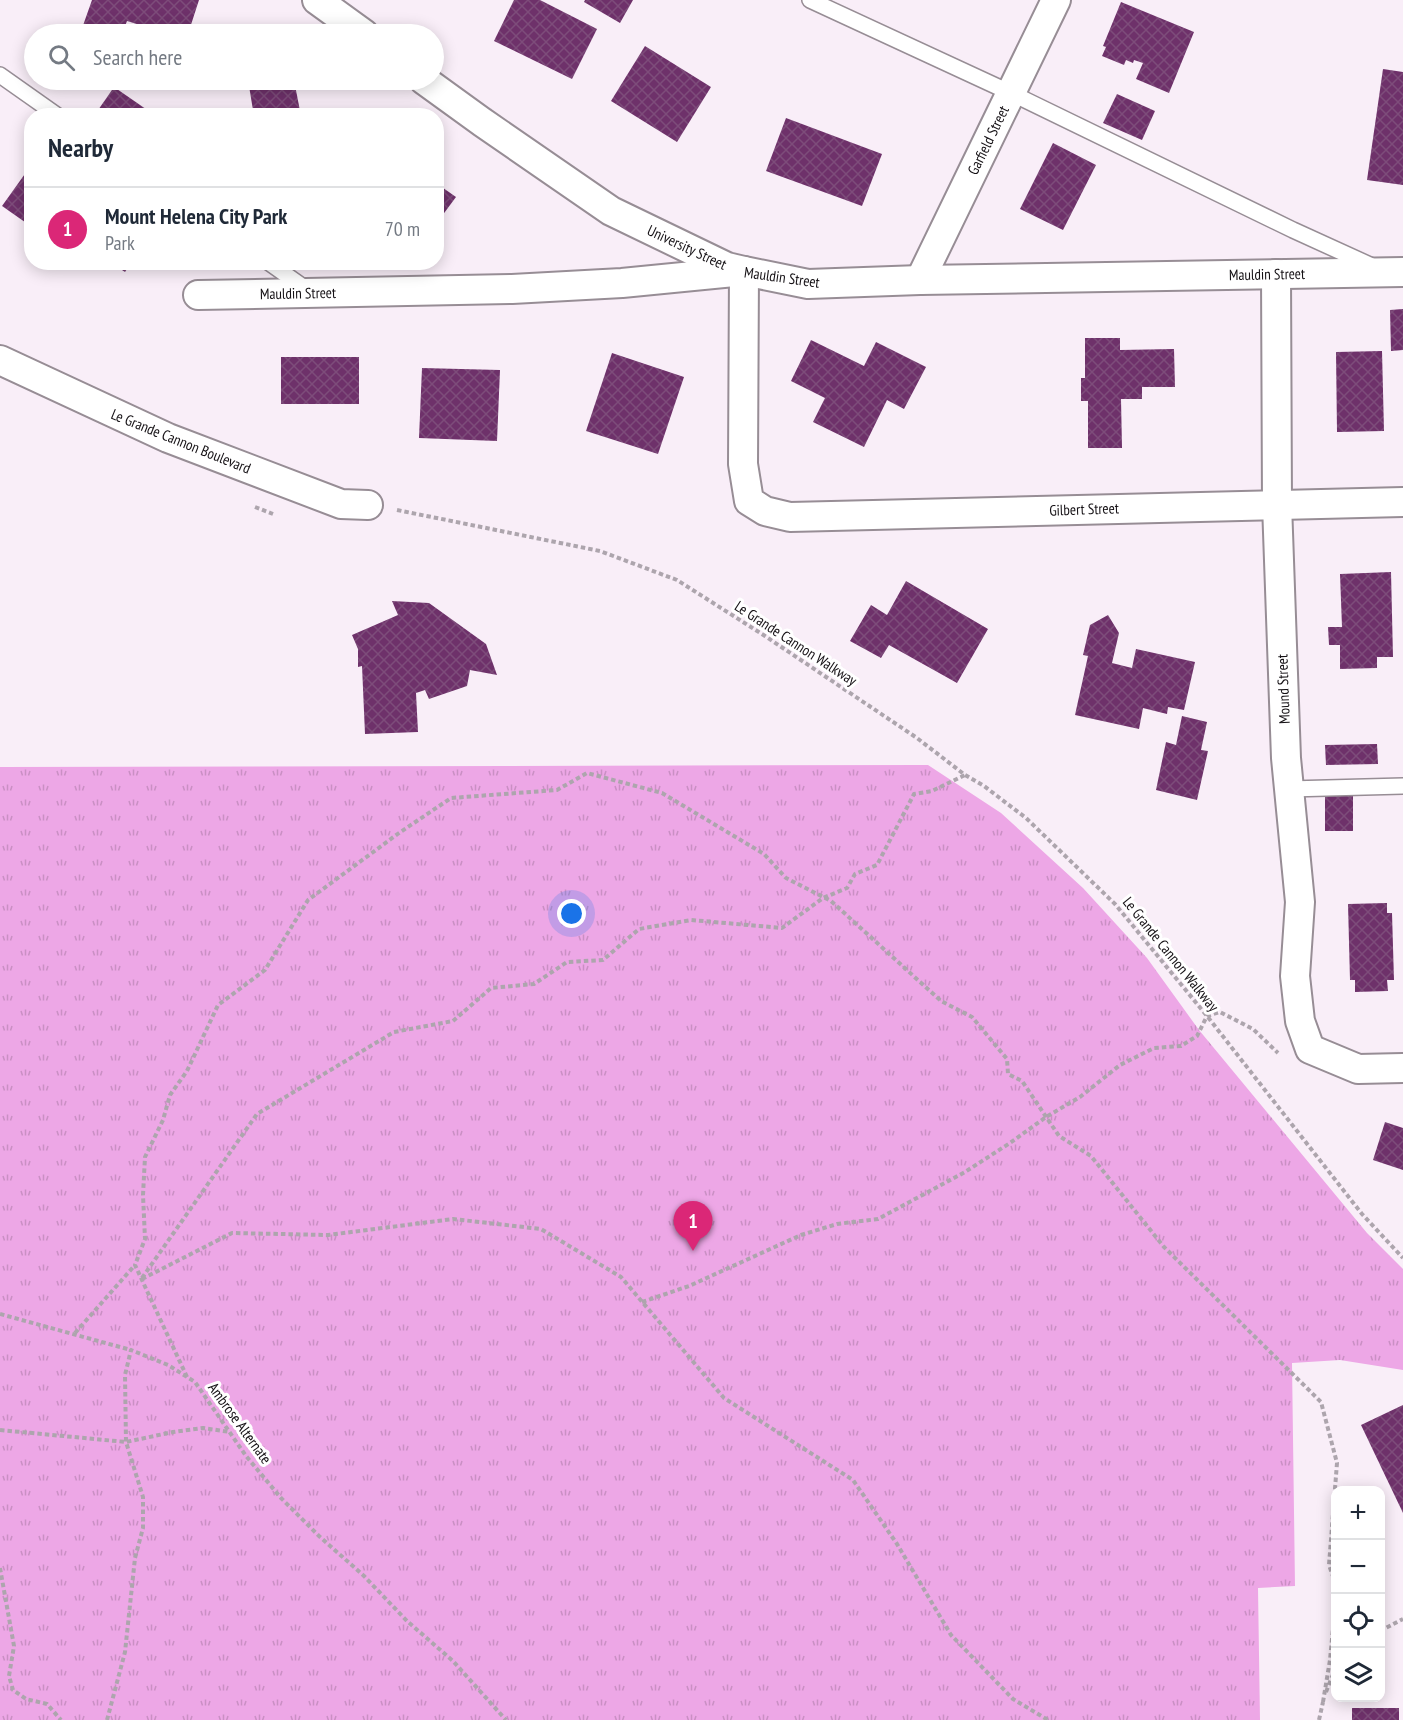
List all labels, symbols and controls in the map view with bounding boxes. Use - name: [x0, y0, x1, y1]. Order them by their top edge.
- search box: [24, 24, 444, 90]
- icon: search: [45, 41, 78, 74]
- text: Search here: [93, 43, 182, 71]
- street label: Garfield Street: [963, 102, 1013, 178]
- text: Nearby: [48, 131, 113, 164]
- text: Mount Helena City Park: [105, 202, 287, 230]
- text: 1: [63, 216, 72, 242]
- text: 70 m: [385, 216, 420, 242]
- street label: University Street: [644, 220, 730, 274]
- text: Park: [105, 230, 135, 256]
- street label: Mauldin Street: [743, 262, 821, 292]
- street label: Mauldin Street: [1229, 264, 1305, 284]
- street label: Mauldin Street: [260, 283, 336, 303]
- street label: Le Grande Cannon Boulevard: [108, 404, 254, 478]
- street label: Gilbert Street: [1049, 498, 1119, 520]
- street label: Le Grande Cannon Walkway: [731, 596, 861, 690]
- street label: Mound Street: [1272, 654, 1294, 724]
- street label: Le Grande Cannon Walkway: [1119, 893, 1223, 1015]
- your location: [557, 899, 586, 928]
- pin: 1: [674, 1202, 712, 1251]
- street label: Ambrose Alternate: [204, 1379, 276, 1467]
- map controls: [1331, 1486, 1385, 1702]
- button: +: [1331, 1486, 1385, 1540]
- button: −: [1331, 1540, 1385, 1594]
- button: locate: [1331, 1594, 1385, 1648]
- button: layers: [1331, 1648, 1385, 1702]

